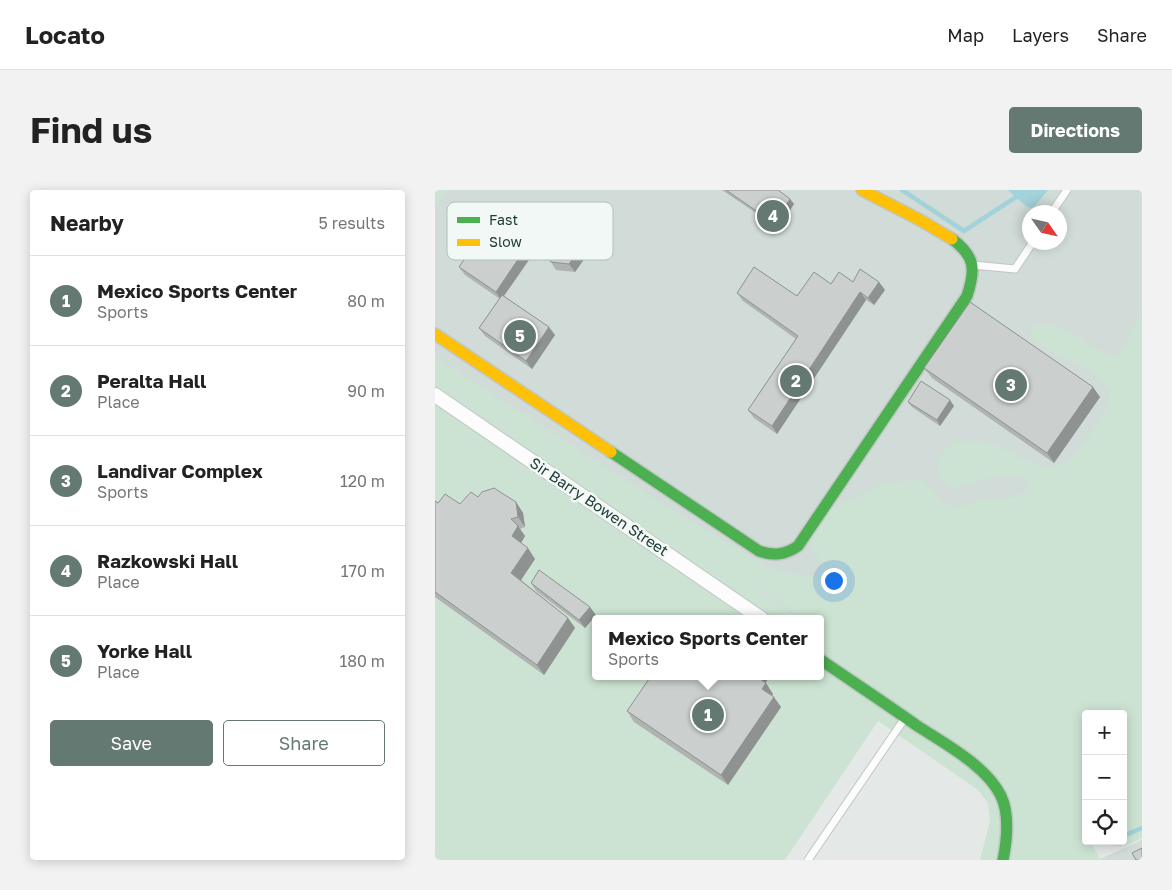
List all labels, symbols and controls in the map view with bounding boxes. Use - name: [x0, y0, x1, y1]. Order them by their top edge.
- text: Locato: [25, 20, 105, 49]
- text: Map: [947, 24, 984, 46]
- text: Layers: [1012, 24, 1069, 46]
- text: Share: [1097, 24, 1147, 46]
- button: Directions: [1009, 107, 1142, 153]
- text: Find us: [30, 109, 152, 151]
- pin: 4: [757, 197, 789, 235]
- legend: [447, 202, 613, 260]
- north arrow: [1022, 205, 1067, 250]
- text: Nearby: [50, 210, 124, 236]
- text: Fast: [489, 211, 518, 228]
- text: 5 results: [319, 213, 385, 233]
- text: Slow: [489, 233, 522, 250]
- text: Mexico Sports Center: [97, 279, 297, 302]
- text: 1: [62, 291, 70, 311]
- text: 80 m: [347, 291, 385, 311]
- text: Sports: [97, 302, 148, 322]
- pin: 5: [504, 317, 536, 355]
- pin: 2: [780, 362, 812, 400]
- pin: 3: [995, 366, 1027, 404]
- text: Peralta Hall: [97, 369, 206, 392]
- text: 2: [61, 381, 71, 401]
- text: 90 m: [347, 381, 385, 401]
- text: Place: [97, 392, 140, 412]
- street label: Sir Barry Bowen Street: [527, 453, 672, 559]
- text: Landivar Complex: [97, 459, 263, 482]
- text: 3: [61, 471, 71, 491]
- text: 120 m: [340, 471, 385, 491]
- text: Sports: [97, 482, 148, 502]
- text: Razkowski Hall: [97, 549, 238, 572]
- text: 4: [61, 561, 71, 581]
- text: 170 m: [341, 561, 385, 581]
- your location: [821, 568, 847, 594]
- text: Place: [97, 572, 140, 592]
- popup: [592, 615, 824, 680]
- text: Mexico Sports Center: [608, 626, 808, 649]
- text: Yorke Hall: [97, 639, 192, 662]
- text: Sports: [608, 649, 659, 669]
- text: 5: [61, 651, 71, 671]
- text: 180 m: [339, 651, 385, 671]
- text: Place: [97, 662, 140, 682]
- pin: 1: [692, 696, 724, 734]
- map controls: [1082, 710, 1127, 845]
- button: +: [1082, 710, 1127, 755]
- button: Save: [50, 720, 213, 766]
- button: Share: [223, 720, 385, 766]
- button: −: [1082, 755, 1127, 800]
- button: locate: [1082, 800, 1127, 845]

